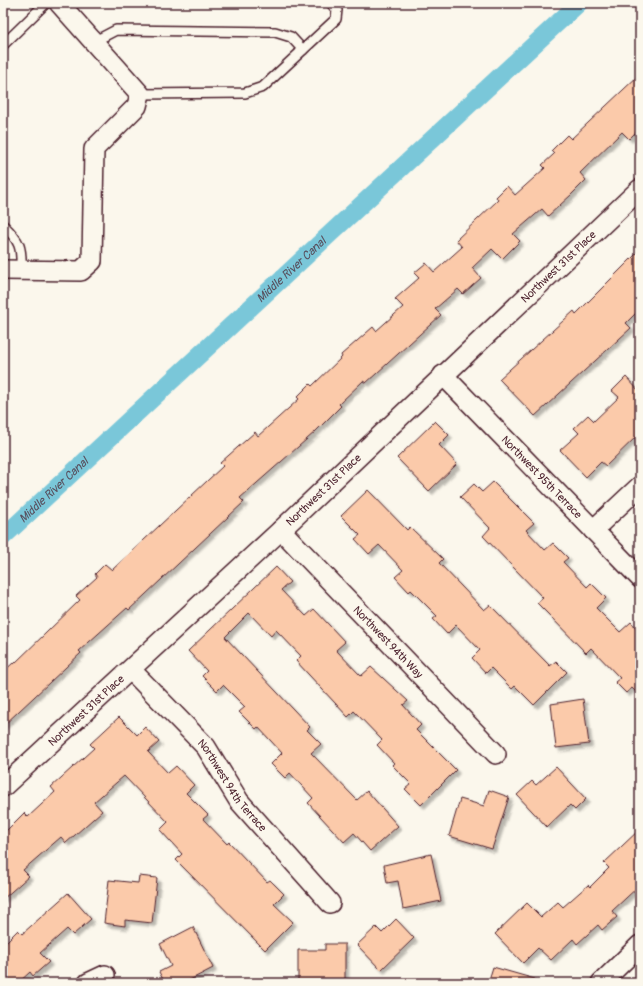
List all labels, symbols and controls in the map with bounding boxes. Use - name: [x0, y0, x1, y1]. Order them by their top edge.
- street label: Northwest 31st Place: [518, 228, 599, 305]
- water label: Middle River Canal: [253, 233, 330, 306]
- street label: Northwest 95th Terrace: [499, 433, 585, 521]
- street label: Northwest 31st Place: [283, 451, 364, 528]
- water label: Middle River Canal: [16, 453, 92, 526]
- street label: Northwest 94th Way: [351, 603, 426, 681]
- street label: Northwest 31st Place: [45, 672, 127, 749]
- street label: Northwest 94th Terrace: [195, 736, 270, 834]

